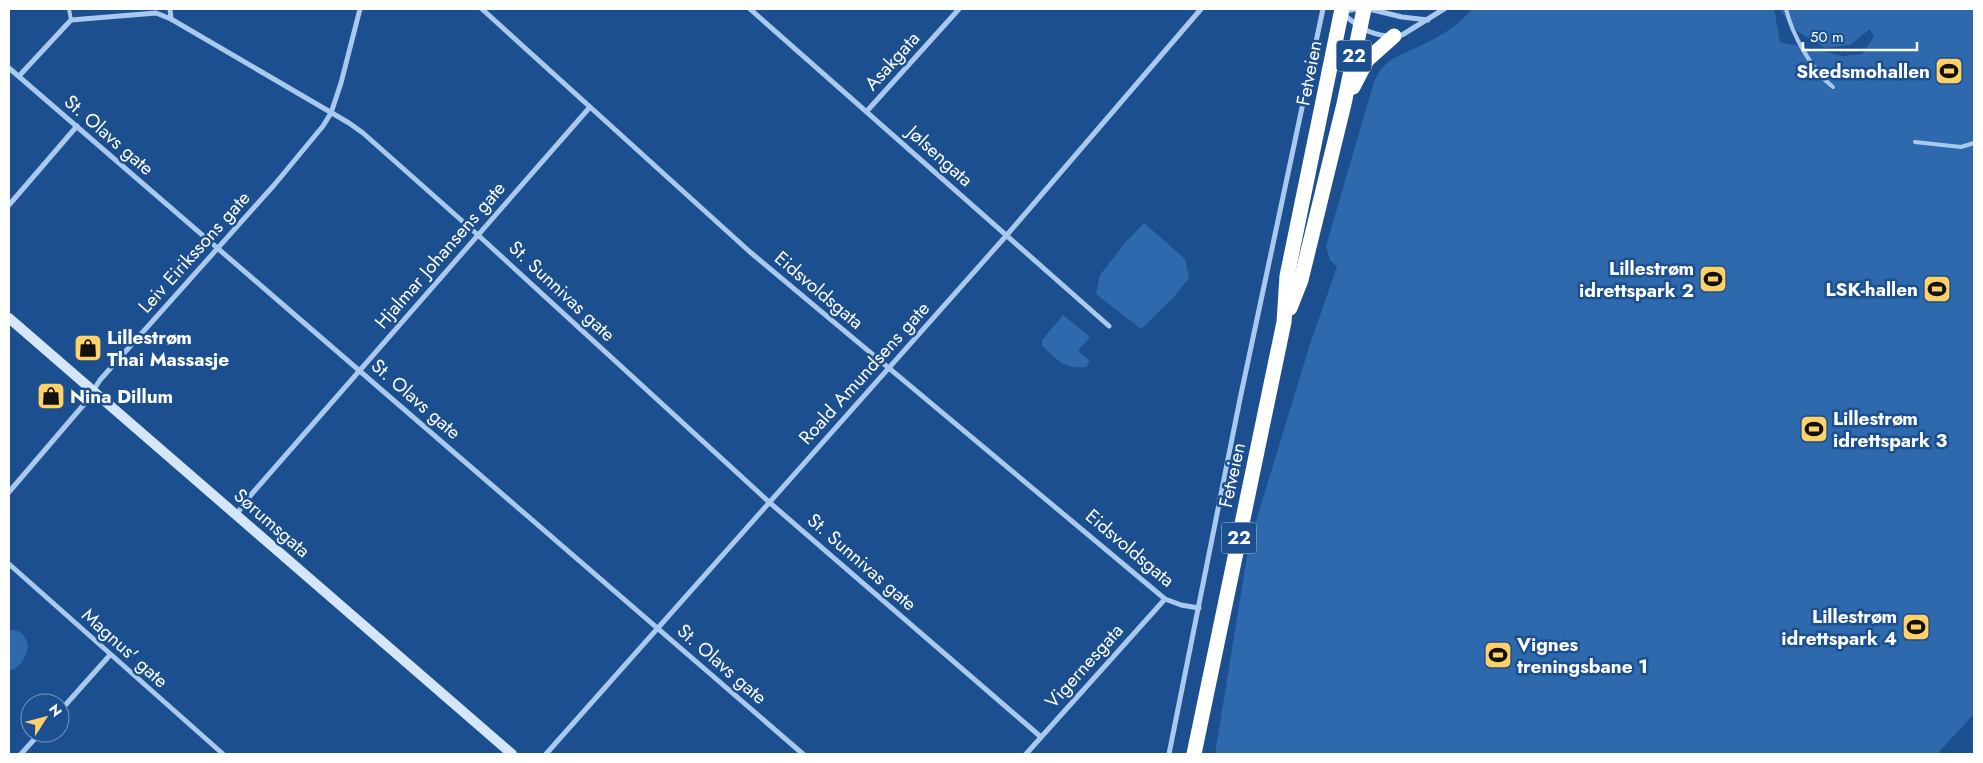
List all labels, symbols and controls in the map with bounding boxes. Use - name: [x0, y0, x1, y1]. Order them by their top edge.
- scale bar: [1803, 20, 1917, 52]
- street label: Asakgata: [858, 26, 926, 96]
- text: 50 m: [1810, 26, 1844, 48]
- street label: Fetveien: [1289, 38, 1329, 108]
- road number: 22: [1336, 40, 1372, 72]
- sports icon: Skedsmohallen: [1934, 56, 1964, 86]
- place label: Skedsmohallen: [1796, 58, 1930, 85]
- street label: St. Olavs gate: [58, 88, 160, 182]
- street label: Jølsengata: [899, 117, 979, 193]
- street label: Hjalmar Johansens gate: [368, 175, 512, 334]
- street label: Leiv Eirikssons gate: [132, 185, 256, 319]
- street label: St. Sunnivas gate: [503, 234, 621, 348]
- street label: Eidsvoldsgata: [769, 245, 869, 335]
- place label: Lillestrøm idrettspark 2: [1579, 255, 1694, 304]
- sports icon: Lillestrøm idrettspark 2: [1698, 264, 1728, 294]
- sports icon: LSK-hallen: [1922, 274, 1952, 304]
- place label: LSK-hallen: [1825, 276, 1918, 303]
- street label: Roald Amundsens gate: [792, 295, 936, 451]
- place label: Lillestrøm Thai Massasje: [107, 324, 229, 373]
- shop icon: Lillestrøm Thai Massasje: [73, 333, 103, 363]
- street label: St. Olavs gate: [365, 352, 467, 446]
- shop icon: Nina Dillum: [36, 381, 66, 411]
- place label: Nina Dillum: [70, 383, 173, 410]
- place label: Lillestrøm idrettspark 3: [1833, 405, 1948, 454]
- sports icon: Lillestrøm idrettspark 3: [1799, 414, 1829, 444]
- street label: Fetveien: [1212, 440, 1252, 510]
- street label: Sørumsgata: [228, 482, 316, 564]
- street label: Eidsvoldsgata: [1080, 503, 1180, 593]
- street label: St. Sunnivas gate: [802, 507, 923, 617]
- road number: 22: [1222, 522, 1256, 554]
- street label: Magnus' gate: [76, 602, 174, 694]
- place label: Lillestrøm idrettspark 4: [1781, 603, 1897, 652]
- sports icon: Lillestrøm idrettspark 4: [1901, 612, 1931, 642]
- street label: St. Olavs gate: [671, 617, 773, 711]
- street label: Vigernesgata: [1039, 618, 1129, 714]
- place label: Vignes treningsbane 1: [1516, 631, 1648, 680]
- sports icon: Vignes treningsbane 1: [1483, 640, 1513, 670]
- north arrow: [20, 693, 70, 743]
- text: N: [44, 700, 67, 721]

